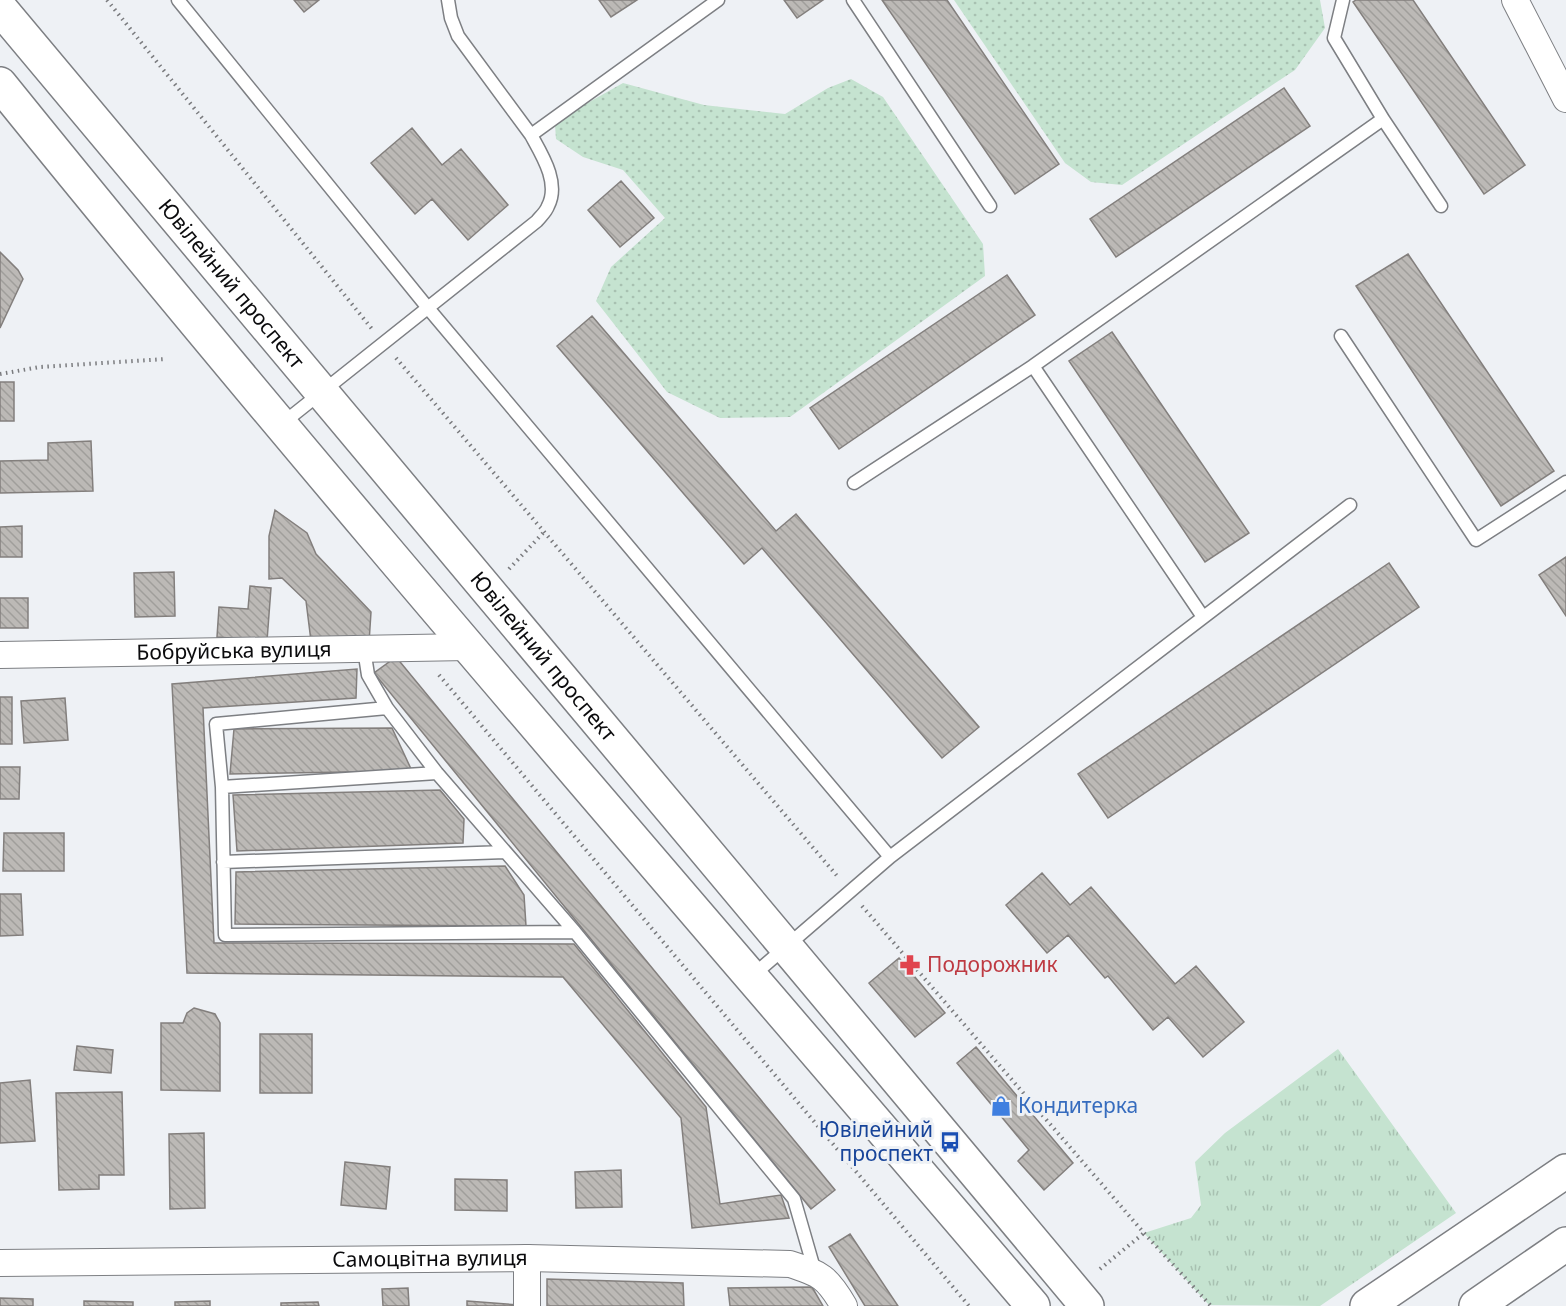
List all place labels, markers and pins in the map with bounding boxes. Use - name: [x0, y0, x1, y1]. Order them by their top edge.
- place label: Подорожник: [927, 950, 1058, 978]
- pharmacy icon: Подорожник: [898, 953, 922, 977]
- place label: Кондитерка: [1018, 1091, 1138, 1119]
- shop icon: Кондитерка: [989, 1094, 1013, 1118]
- place label: Ювілейний проспект: [819, 1115, 933, 1167]
- bus stop icon: Ювілейний проспект: [938, 1130, 962, 1154]

